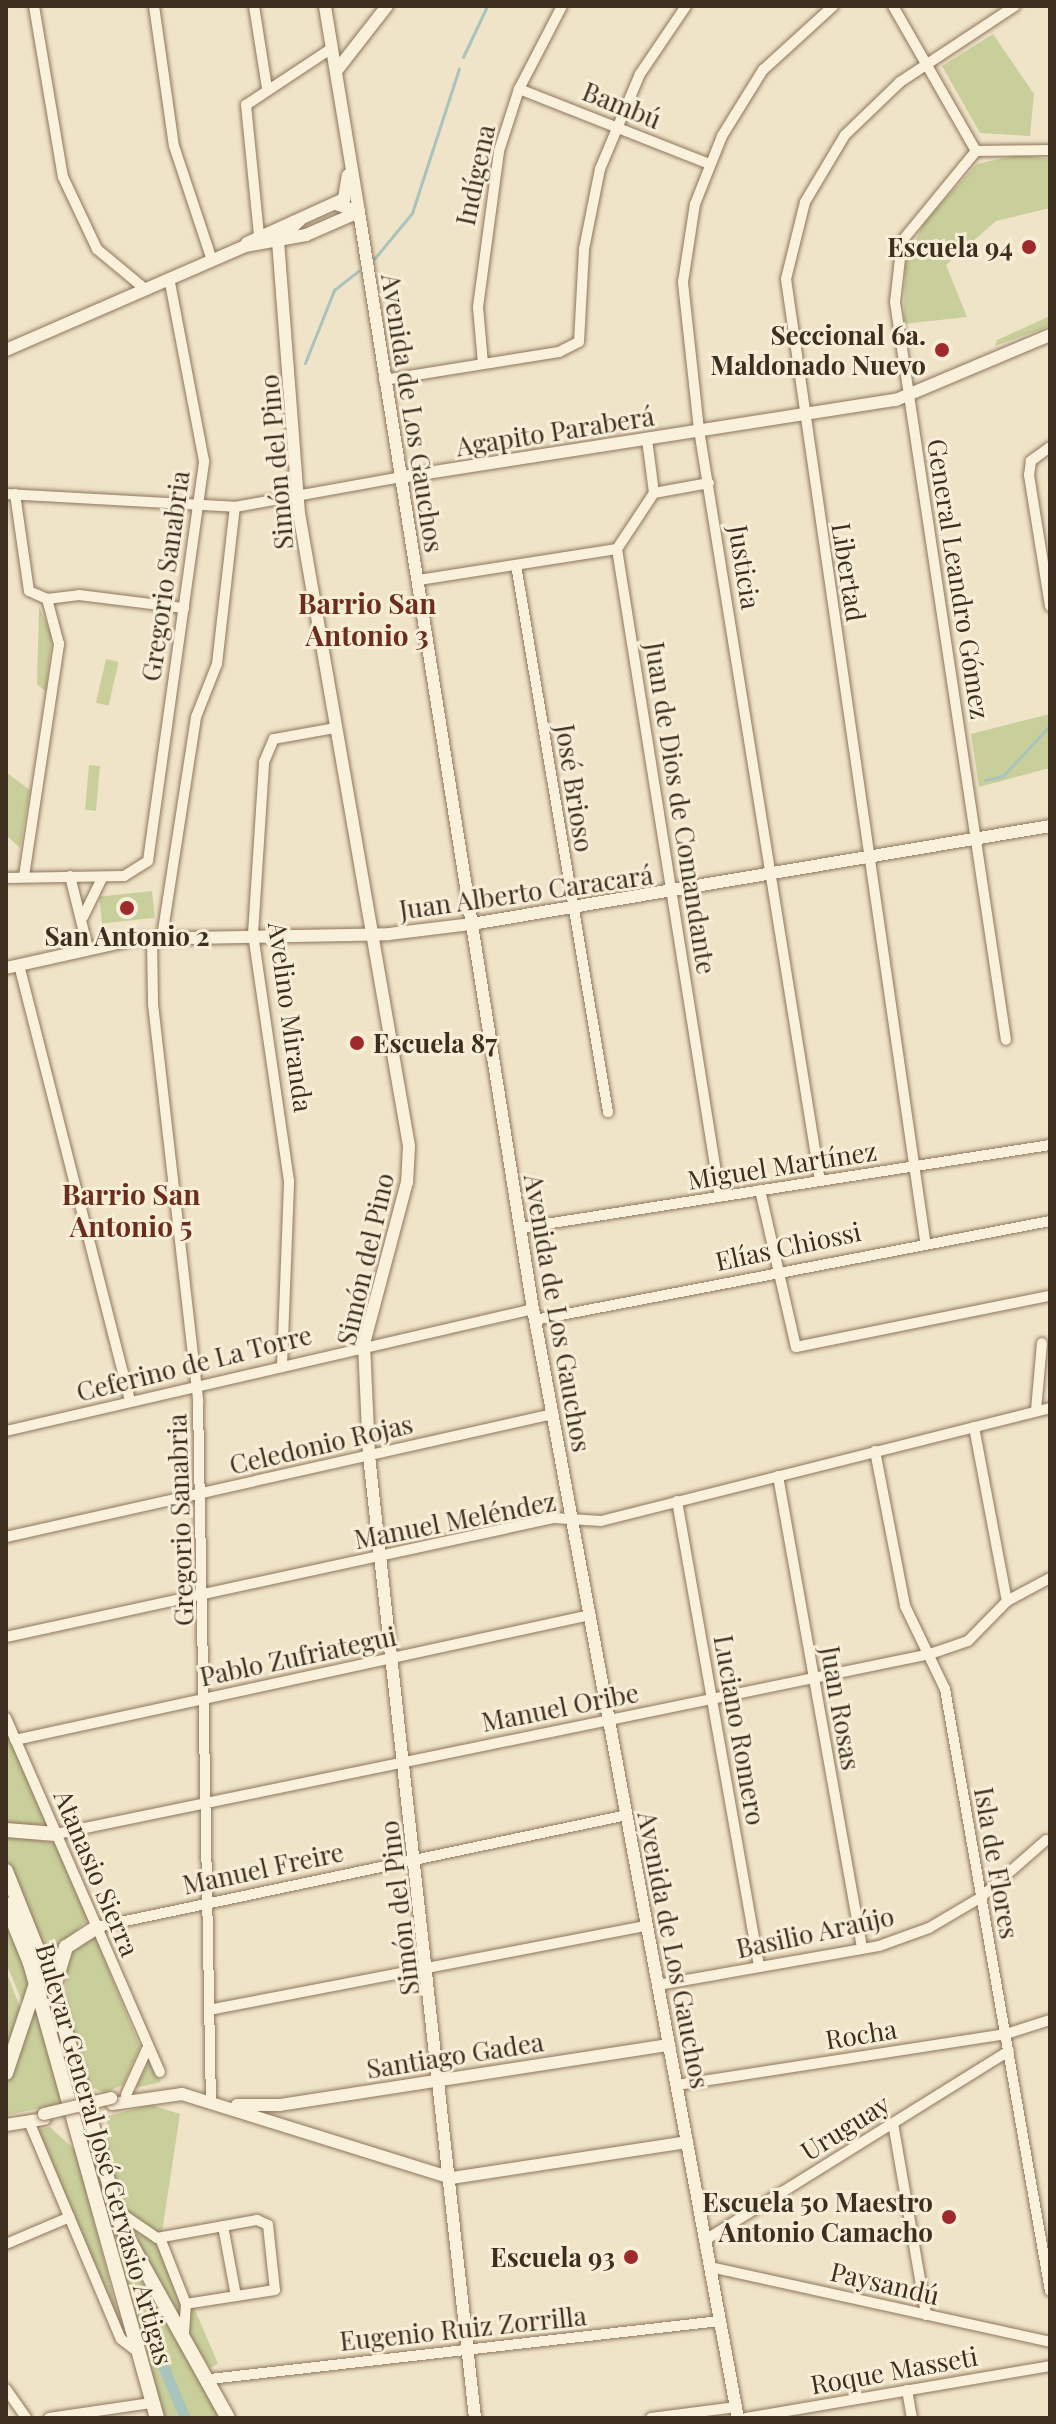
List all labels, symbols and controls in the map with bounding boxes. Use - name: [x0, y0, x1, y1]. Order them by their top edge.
- street label: Bambú: [578, 75, 666, 135]
- street label: Indígena: [449, 122, 501, 228]
- place label: Escuela 94: [887, 231, 1013, 263]
- marker: Escuela 94: [1020, 238, 1038, 256]
- street label: Avenida de Los Gauchos: [376, 271, 450, 555]
- place label: Seccional 6a. Maldonado Nuevo: [710, 319, 926, 380]
- marker: Seccional 6a. Maldonado Nuevo: [933, 341, 951, 359]
- street label: Simón del Pino: [253, 373, 299, 551]
- street label: Agapito Paraberá: [454, 400, 656, 462]
- street label: General Leandro Gómez: [921, 437, 997, 721]
- street label: Gregorio Sanabria: [135, 469, 195, 683]
- street label: Libertad: [826, 520, 872, 624]
- street label: Justicia: [723, 523, 767, 611]
- district label: Barrio San Antonio 3: [298, 586, 436, 652]
- street label: Juan de Dios de Comandante: [639, 640, 723, 976]
- street label: José Brioso: [550, 722, 600, 854]
- street label: Juan Alberto Caracará: [397, 859, 655, 925]
- marker: San Antonio 2: [118, 899, 136, 917]
- place label: San Antonio 2: [44, 920, 210, 952]
- street label: Avelino Miranda: [262, 920, 320, 1114]
- place label: Escuela 87: [373, 1027, 497, 1059]
- marker: Escuela 87: [348, 1034, 366, 1052]
- street label: Miguel Martínez: [685, 1135, 879, 1195]
- street label: Simón del Pino: [330, 1170, 400, 1348]
- street label: Avenida de Los Gauchos: [518, 1171, 598, 1455]
- district label: Barrio San Antonio 5: [62, 1177, 200, 1243]
- street label: Elías Chiossi: [712, 1215, 864, 1277]
- street label: Ceferino de La Torre: [73, 1319, 315, 1407]
- street label: Celedonio Rojas: [226, 1408, 416, 1480]
- street label: Gregorio Sanabria: [161, 1413, 199, 1627]
- street label: Manuel Meléndez: [351, 1485, 559, 1555]
- street label: Pablo Zufriategui: [197, 1620, 399, 1692]
- street label: Luciano Romero: [708, 1633, 772, 1827]
- street label: Juan Rosas: [815, 1644, 867, 1772]
- street label: Manuel Oribe: [479, 1676, 641, 1738]
- street label: Atanasio Sierra: [48, 1785, 146, 1961]
- street label: Isla de Flores: [968, 1785, 1026, 1941]
- street label: Avenida de Los Gauchos: [632, 1809, 716, 2091]
- street label: Simón del Pino: [373, 1819, 425, 1997]
- street label: Manuel Freire: [180, 1836, 346, 1900]
- street label: Basilio Araújo: [733, 1900, 897, 1964]
- street label: Bulevar General José Gervasio Artigas: [30, 1939, 180, 2369]
- street label: Rocha: [823, 2013, 899, 2055]
- street label: Santiago Gadea: [364, 2026, 546, 2084]
- street label: Uruguay: [795, 2088, 895, 2166]
- place label: Escuela 50 Maestro Antonio Camacho: [702, 2186, 933, 2248]
- marker: Escuela 50 Maestro Antonio Camacho: [940, 2208, 958, 2226]
- place label: Escuela 93: [490, 2241, 615, 2273]
- marker: Escuela 93: [622, 2248, 640, 2266]
- street label: Paysandú: [827, 2255, 943, 2311]
- street label: Eugenio Ruiz Zorrilla: [338, 2300, 588, 2356]
- street label: Roque Masseti: [808, 2340, 980, 2400]

